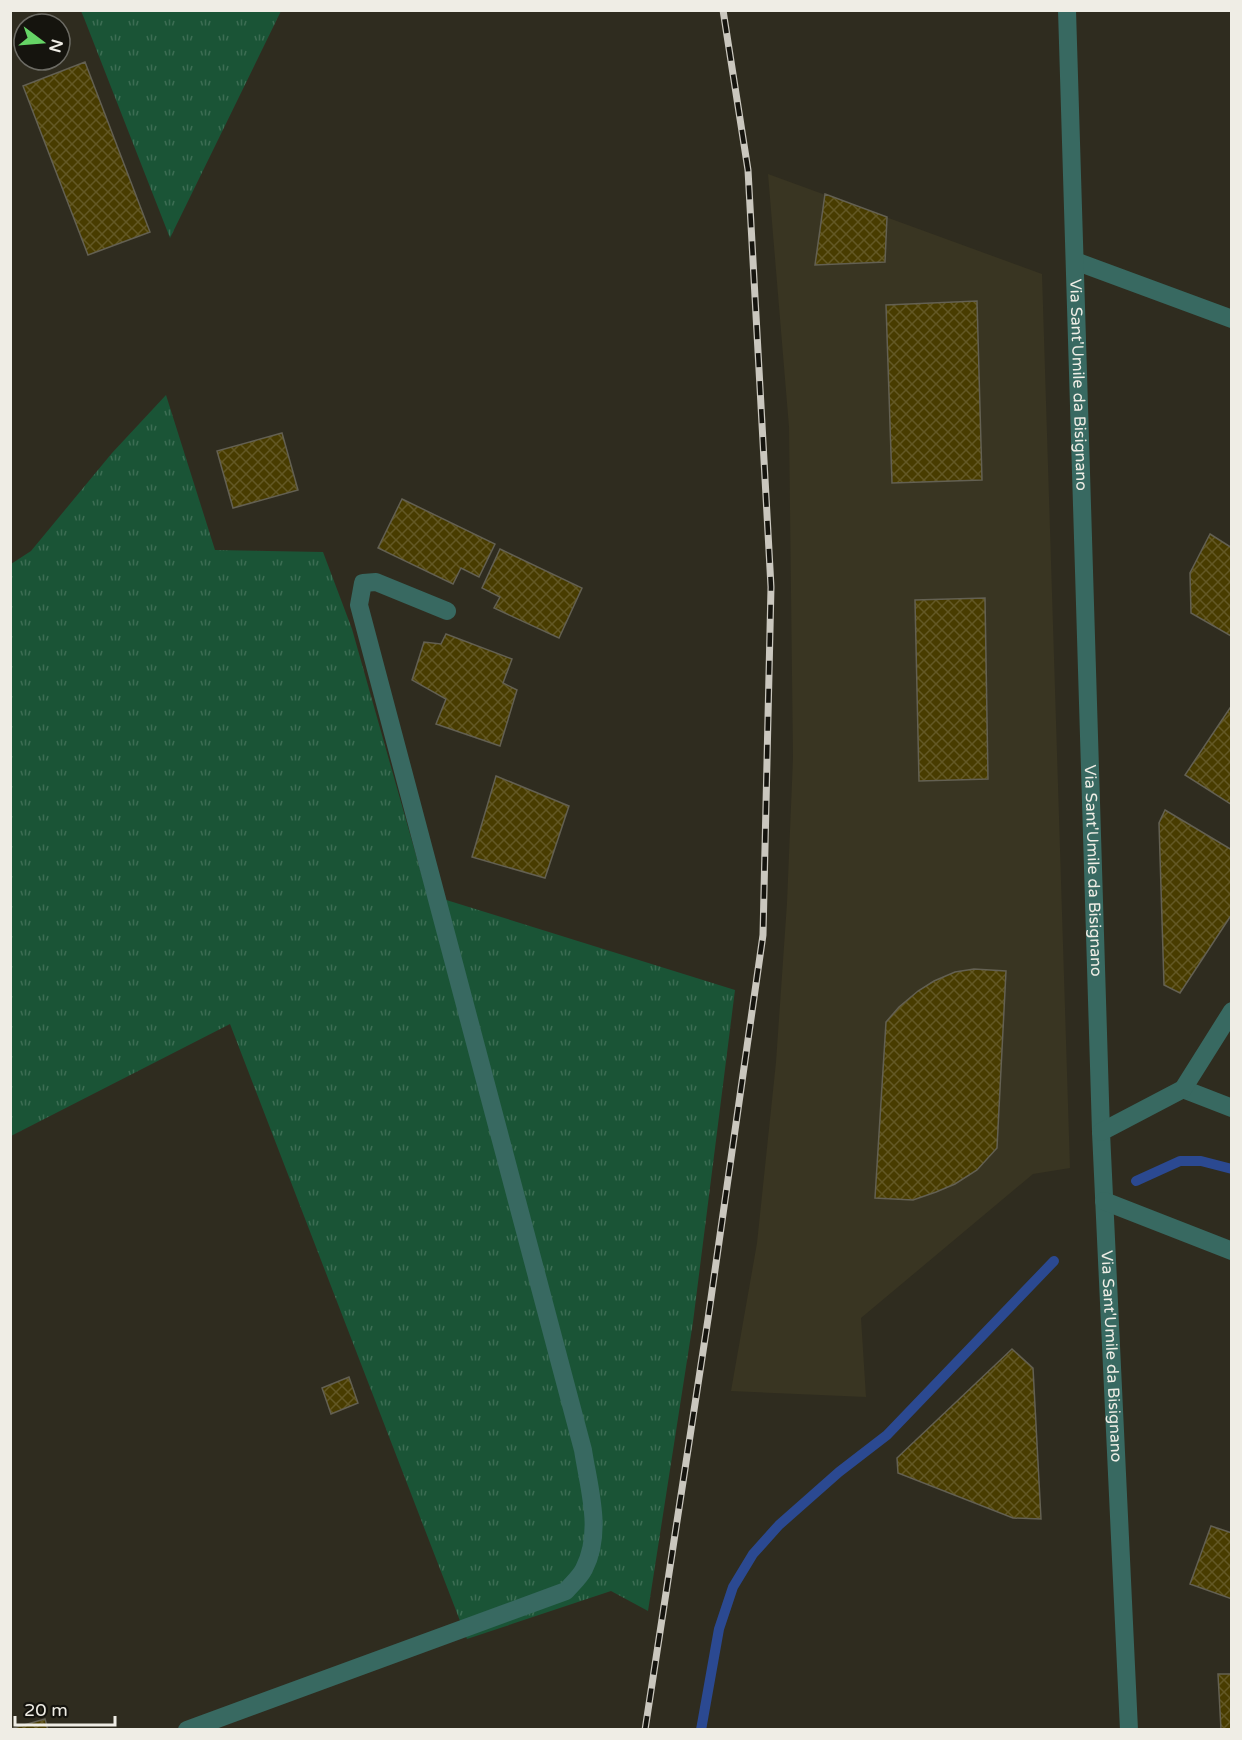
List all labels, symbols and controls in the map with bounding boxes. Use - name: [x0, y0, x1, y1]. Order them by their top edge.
- north arrow: [12, 12, 72, 72]
- text: N: [44, 37, 67, 55]
- street label: Via Sant'Umile da Bisignano: [1065, 278, 1092, 491]
- street label: Via Sant'Umile da Bisignano: [1080, 764, 1106, 977]
- street label: Via Sant'Umile da Bisignano: [1097, 1250, 1126, 1463]
- scale bar: [15, 1689, 116, 1727]
- text: 20 m: [24, 1699, 68, 1721]

